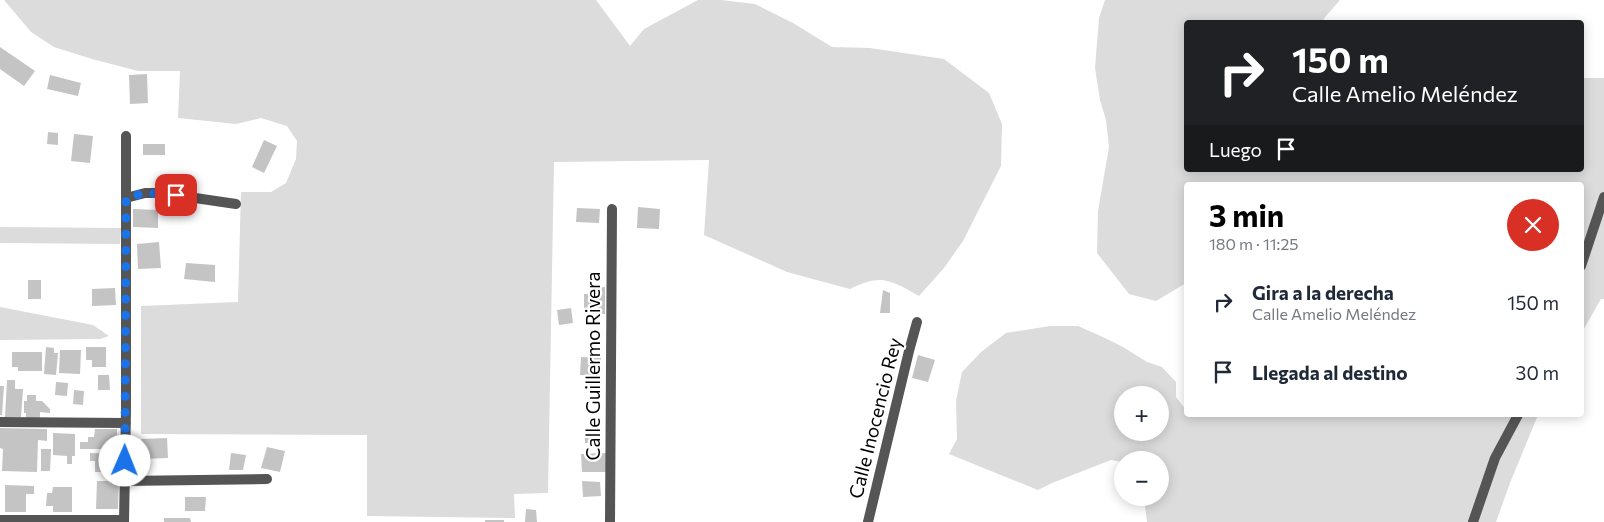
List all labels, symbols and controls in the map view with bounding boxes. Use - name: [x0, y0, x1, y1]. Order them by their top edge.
- text: 150 m: [1292, 37, 1389, 80]
- icon: right: [1209, 40, 1274, 105]
- text: Calle Amelio Meléndez: [1292, 80, 1518, 107]
- icon: arrive: [1272, 135, 1300, 163]
- text: Luego: [1209, 138, 1262, 161]
- pin: [155, 174, 197, 216]
- icon: arrive: [162, 181, 190, 209]
- text: 3 min: [1209, 196, 1284, 233]
- button: close: [1507, 199, 1559, 251]
- text: 180 m · 11:25: [1209, 234, 1298, 253]
- street label: Calle Guillermo Rivera: [581, 272, 604, 460]
- text: Gira a la derecha: [1252, 281, 1394, 304]
- icon: right: [1209, 288, 1237, 316]
- text: 150 m: [1507, 291, 1559, 314]
- text: Calle Amelio Meléndez: [1252, 304, 1416, 323]
- street label: Calle Inocencio Rey: [843, 335, 906, 501]
- icon: arrive: [1209, 358, 1237, 386]
- text: Llegada al destino: [1252, 361, 1408, 384]
- text: 30 m: [1516, 361, 1559, 384]
- map controls: [1114, 386, 1169, 506]
- button: +: [1114, 386, 1169, 441]
- position arrow: [98, 434, 150, 486]
- button: −: [1114, 451, 1169, 506]

